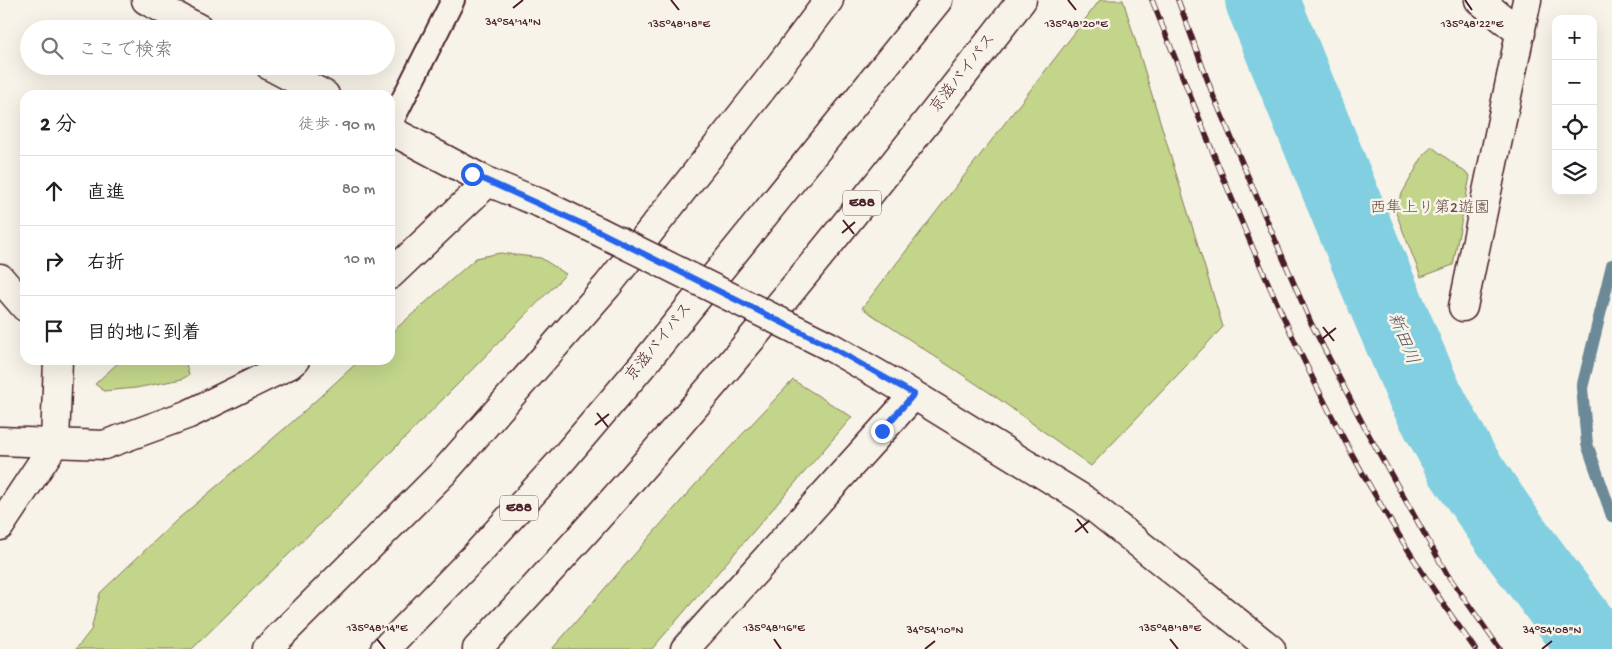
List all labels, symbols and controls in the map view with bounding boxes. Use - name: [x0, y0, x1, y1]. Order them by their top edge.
- map controls: [1552, 15, 1597, 195]
- button: +: [1552, 15, 1597, 60]
- text: 34°54'14"N: [484, 16, 541, 30]
- text: 135°48'18"E: [647, 18, 711, 32]
- text: 135°48'20"E: [1043, 18, 1108, 32]
- text: 135°48'22"E: [1440, 18, 1504, 32]
- search box: [20, 20, 395, 75]
- street label: 京滋バイパス: [926, 30, 1001, 118]
- icon: search: [38, 34, 66, 62]
- text: ここで検索: [78, 40, 173, 63]
- button: −: [1552, 60, 1597, 105]
- button: locate: [1552, 105, 1597, 150]
- text: 2 分: [40, 114, 76, 139]
- text: 徒歩 · 90 m: [298, 117, 375, 136]
- button: layers: [1552, 150, 1597, 195]
- route start: [461, 163, 484, 186]
- icon: ahead: [40, 177, 68, 205]
- text: 80 m: [342, 181, 375, 200]
- text: 直進: [87, 183, 125, 206]
- road number: E88: [843, 190, 881, 216]
- park label: 西隼上り第2遊園: [1370, 198, 1490, 219]
- icon: right: [40, 247, 68, 275]
- text: 10 m: [344, 251, 375, 270]
- text: 右折: [87, 253, 125, 276]
- street label: 京滋バイパス: [622, 299, 697, 386]
- water label: 新田川: [1382, 310, 1423, 368]
- icon: arrive: [40, 317, 68, 345]
- text: 目的地に到着: [87, 323, 201, 346]
- route end: [871, 420, 894, 443]
- road number: E88: [500, 496, 538, 520]
- text: 135°48'14"E: [345, 622, 408, 636]
- text: 135°48'16"E: [742, 622, 805, 636]
- text: 135°48'18"E: [1138, 622, 1202, 636]
- text: 34°54'10"N: [906, 624, 964, 638]
- text: 34°54'08"N: [1522, 624, 1581, 638]

